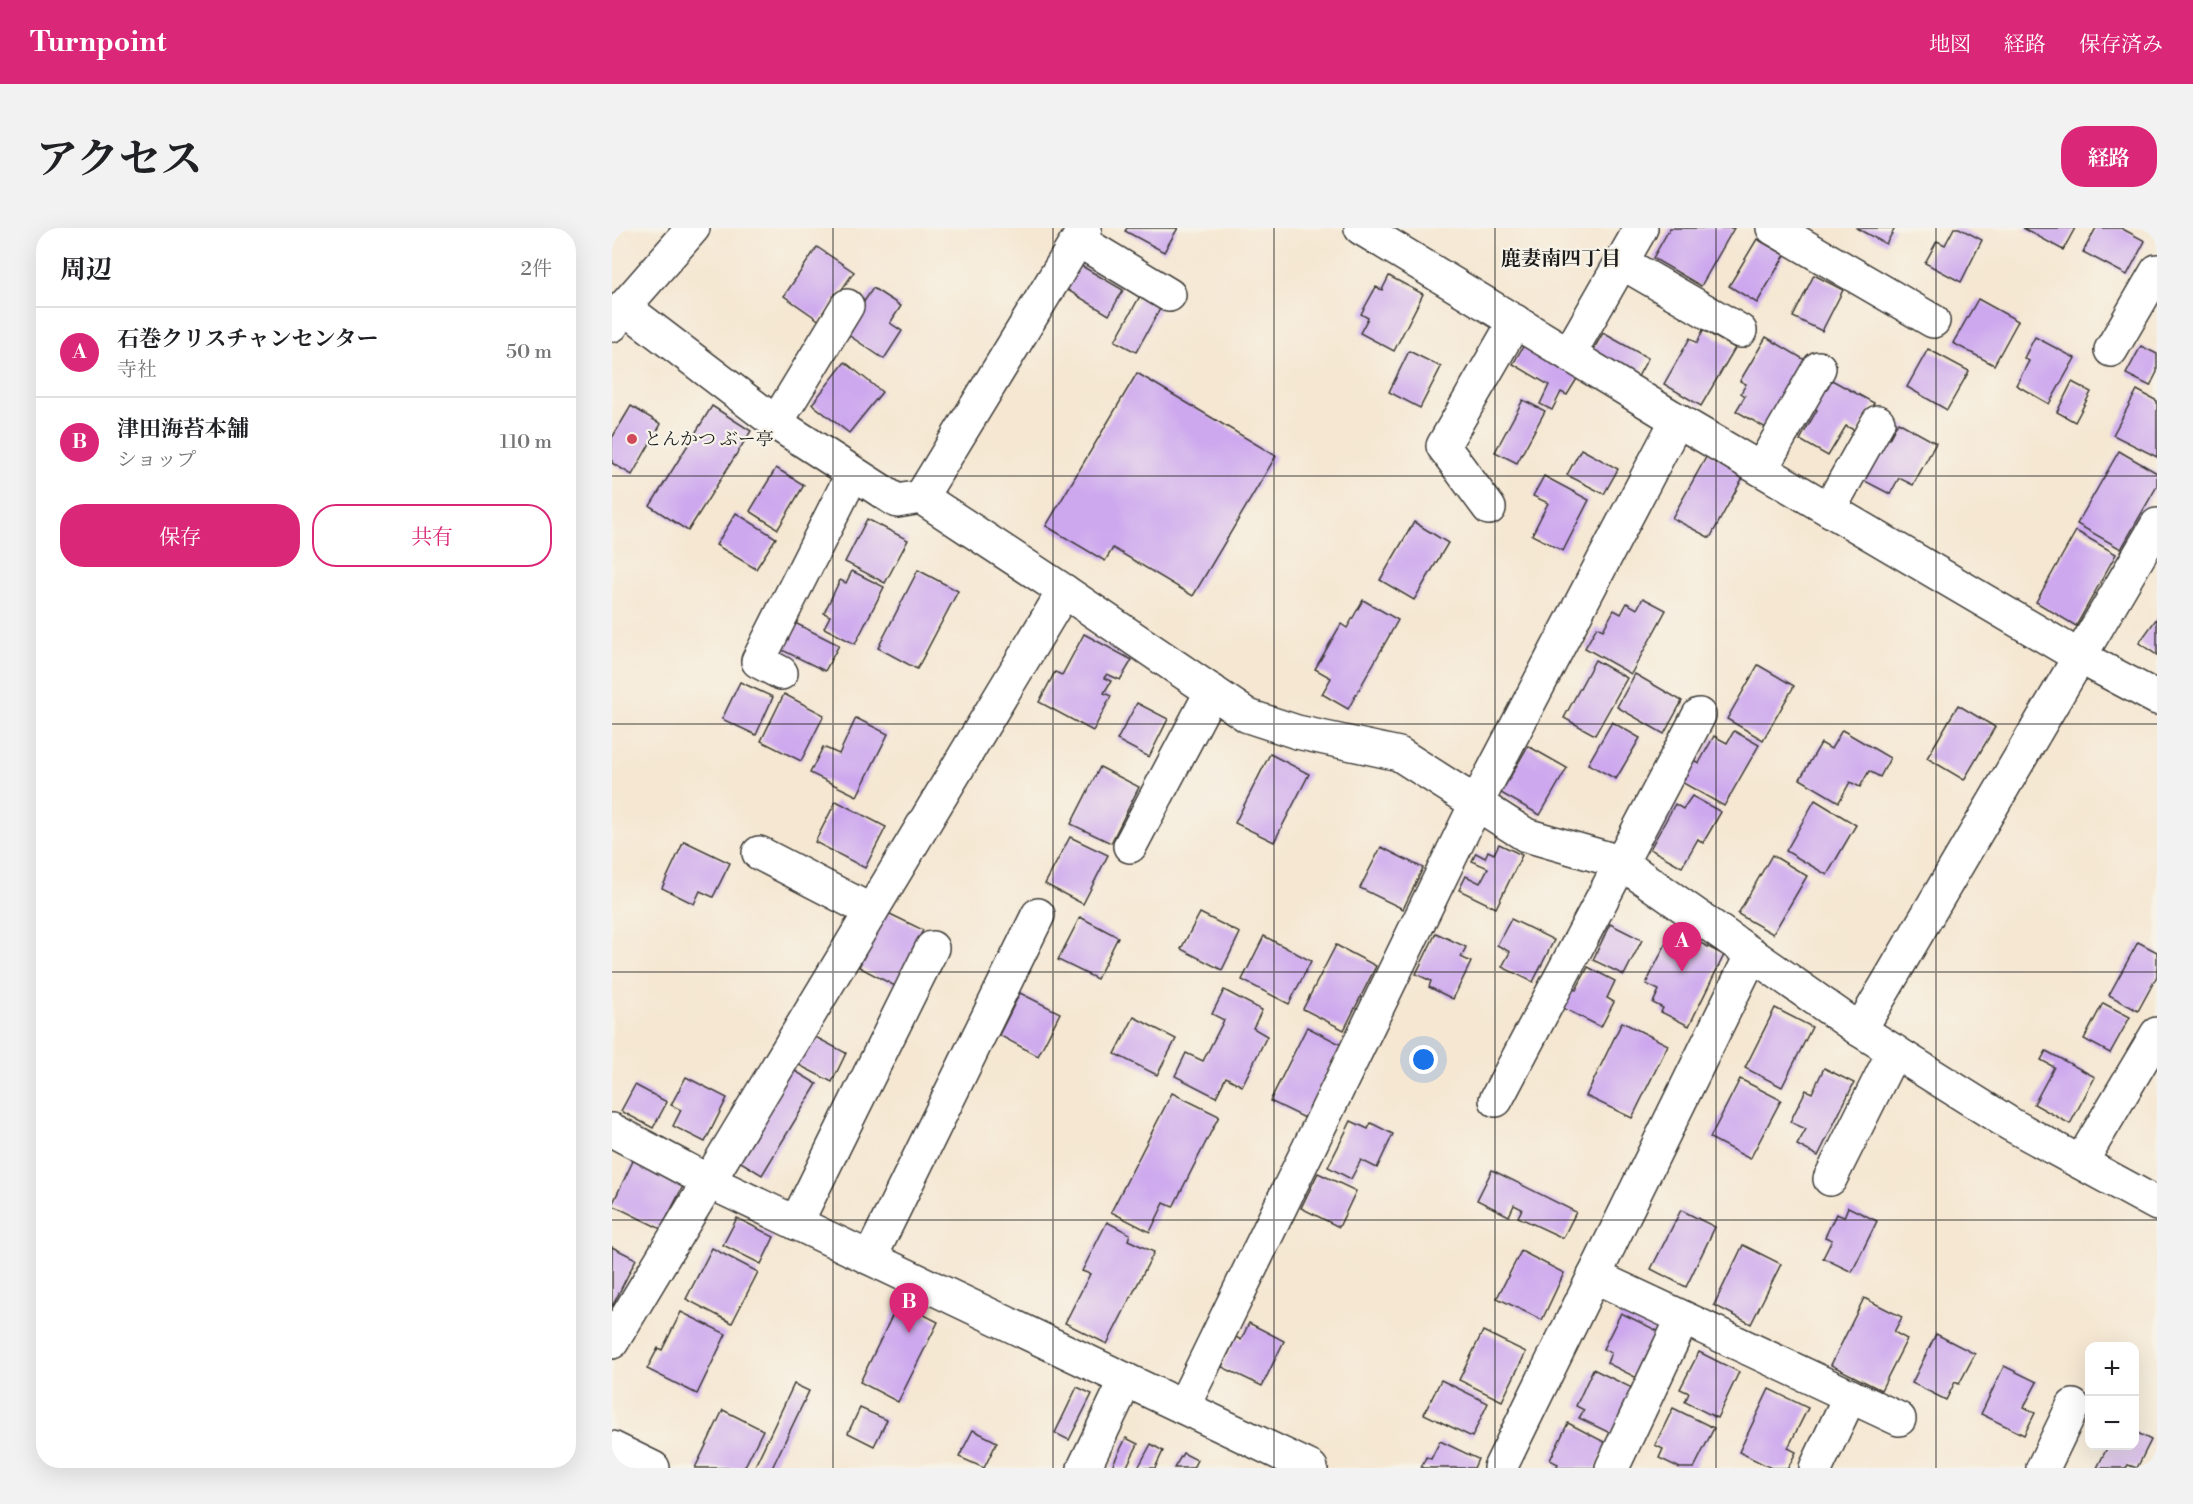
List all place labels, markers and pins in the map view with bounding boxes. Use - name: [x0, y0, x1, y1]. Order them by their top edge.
- place label: とんかつ ぶー亭: [644, 428, 774, 451]
- marker: とんかつ ぶー亭: [625, 432, 639, 446]
- pin: A: [1662, 922, 1702, 972]
- pin: B: [890, 1284, 928, 1333]

